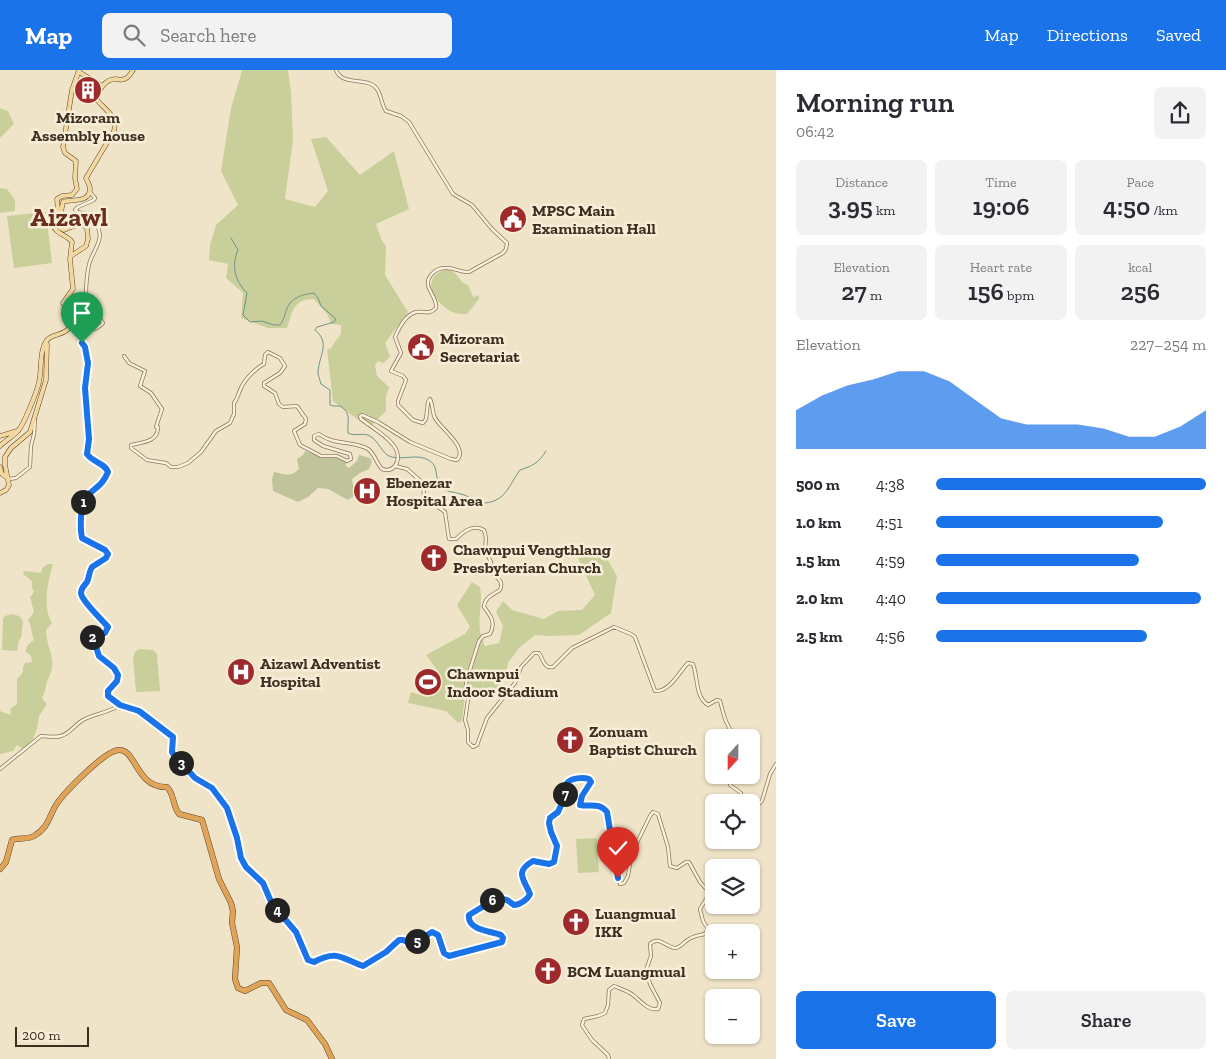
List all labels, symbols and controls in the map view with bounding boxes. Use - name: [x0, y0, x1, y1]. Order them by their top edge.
- search box: [102, 13, 452, 58]
- text: Map: [25, 21, 72, 50]
- icon: search: [120, 21, 148, 49]
- text: Search here: [160, 24, 257, 47]
- text: Map: [984, 24, 1019, 46]
- text: Directions: [1047, 24, 1128, 46]
- text: Saved: [1156, 24, 1201, 46]
- building icon: Mizoram Assembly house: [73, 75, 103, 105]
- text: Morning run: [796, 86, 954, 119]
- button: share: [1154, 87, 1206, 139]
- place label: Mizoram Assembly house: [31, 108, 145, 145]
- text: 06:42: [796, 122, 834, 141]
- text: Distance: [835, 174, 888, 191]
- text: Time: [985, 174, 1017, 191]
- text: Pace: [1126, 174, 1154, 191]
- text: 3.95: [828, 191, 873, 221]
- text: 19:06: [972, 191, 1030, 221]
- text: 4:50: [1103, 191, 1150, 221]
- district label: Aizawl: [30, 201, 108, 233]
- place label: MPSC Main Examination Hall: [532, 201, 656, 238]
- text: km: [873, 202, 895, 219]
- text: /km: [1150, 202, 1178, 219]
- public building icon: MPSC Main Examination Hall: [498, 204, 528, 234]
- text: Elevation: [833, 259, 890, 276]
- text: Heart rate: [970, 259, 1032, 276]
- text: kcal: [1128, 259, 1152, 276]
- text: 27: [841, 276, 867, 306]
- text: 156: [968, 276, 1004, 306]
- text: 256: [1121, 276, 1160, 306]
- text: m: [867, 287, 882, 304]
- text: bpm: [1004, 287, 1034, 304]
- pin: [61, 292, 103, 343]
- icon: arrive: [68, 299, 96, 327]
- place label: Mizoram Secretariat: [440, 329, 520, 366]
- public building icon: Mizoram Secretariat: [406, 332, 436, 362]
- text: Elevation: [796, 335, 861, 354]
- text: 227–254 m: [1130, 335, 1206, 354]
- place label: Ebenezar Hospital Area: [386, 473, 483, 510]
- text: 500 m: [796, 475, 840, 494]
- text: 4:38: [876, 475, 905, 494]
- hospital icon: Ebenezar Hospital Area: [352, 476, 382, 506]
- pin: 1: [70, 490, 96, 514]
- text: 1: [81, 494, 86, 511]
- text: 1.0 km: [796, 513, 841, 532]
- text: 4:51: [876, 513, 903, 532]
- place label: Chawnpui Vengthlang Presbyterian Church: [453, 540, 611, 577]
- church icon: Chawnpui Vengthlang Presbyterian Church: [419, 543, 449, 573]
- text: 1.5 km: [796, 551, 840, 570]
- text: 4:59: [876, 551, 905, 570]
- text: 2.0 km: [796, 589, 843, 608]
- text: 4:40: [876, 589, 906, 608]
- pin: 2: [80, 624, 104, 650]
- text: 2.5 km: [796, 627, 842, 646]
- text: 4:56: [876, 627, 905, 646]
- text: 2: [89, 629, 96, 646]
- place label: Aizawl Adventist Hospital: [260, 654, 381, 691]
- hospital icon: Aizawl Adventist Hospital: [226, 657, 256, 687]
- place label: Chawnpui Indoor Stadium: [447, 664, 558, 701]
- sports icon: Chawnpui Indoor Stadium: [413, 667, 443, 697]
- place label: Zonuam Baptist Church: [589, 722, 698, 759]
- church icon: Zonuam Baptist Church: [555, 725, 585, 755]
- north arrow: [705, 729, 760, 784]
- map controls: [705, 729, 760, 1044]
- pin: 3: [168, 750, 194, 776]
- text: 3: [178, 755, 185, 772]
- pin: 7: [552, 782, 578, 806]
- text: 7: [562, 786, 569, 803]
- button: locate: [705, 794, 760, 849]
- pin: [597, 827, 639, 878]
- icon: check: [604, 834, 632, 862]
- button: layers: [705, 859, 760, 914]
- pin: 6: [480, 888, 504, 912]
- text: 6: [489, 892, 496, 909]
- pin: 4: [264, 898, 290, 922]
- text: 4: [274, 902, 281, 919]
- place label: Luangmual IKK: [595, 904, 676, 941]
- church icon: Luangmual IKK: [561, 907, 591, 937]
- button: +: [705, 924, 760, 979]
- pin: 5: [404, 928, 430, 954]
- text: 5: [414, 933, 421, 950]
- church icon: BCM Luangmual: [533, 956, 563, 986]
- place label: BCM Luangmual: [567, 962, 686, 981]
- button: −: [705, 989, 760, 1044]
- button: Save: [796, 991, 996, 1049]
- button: Share: [1006, 991, 1206, 1049]
- scale bar: [15, 1024, 89, 1047]
- text: 200 m: [22, 1027, 61, 1044]

